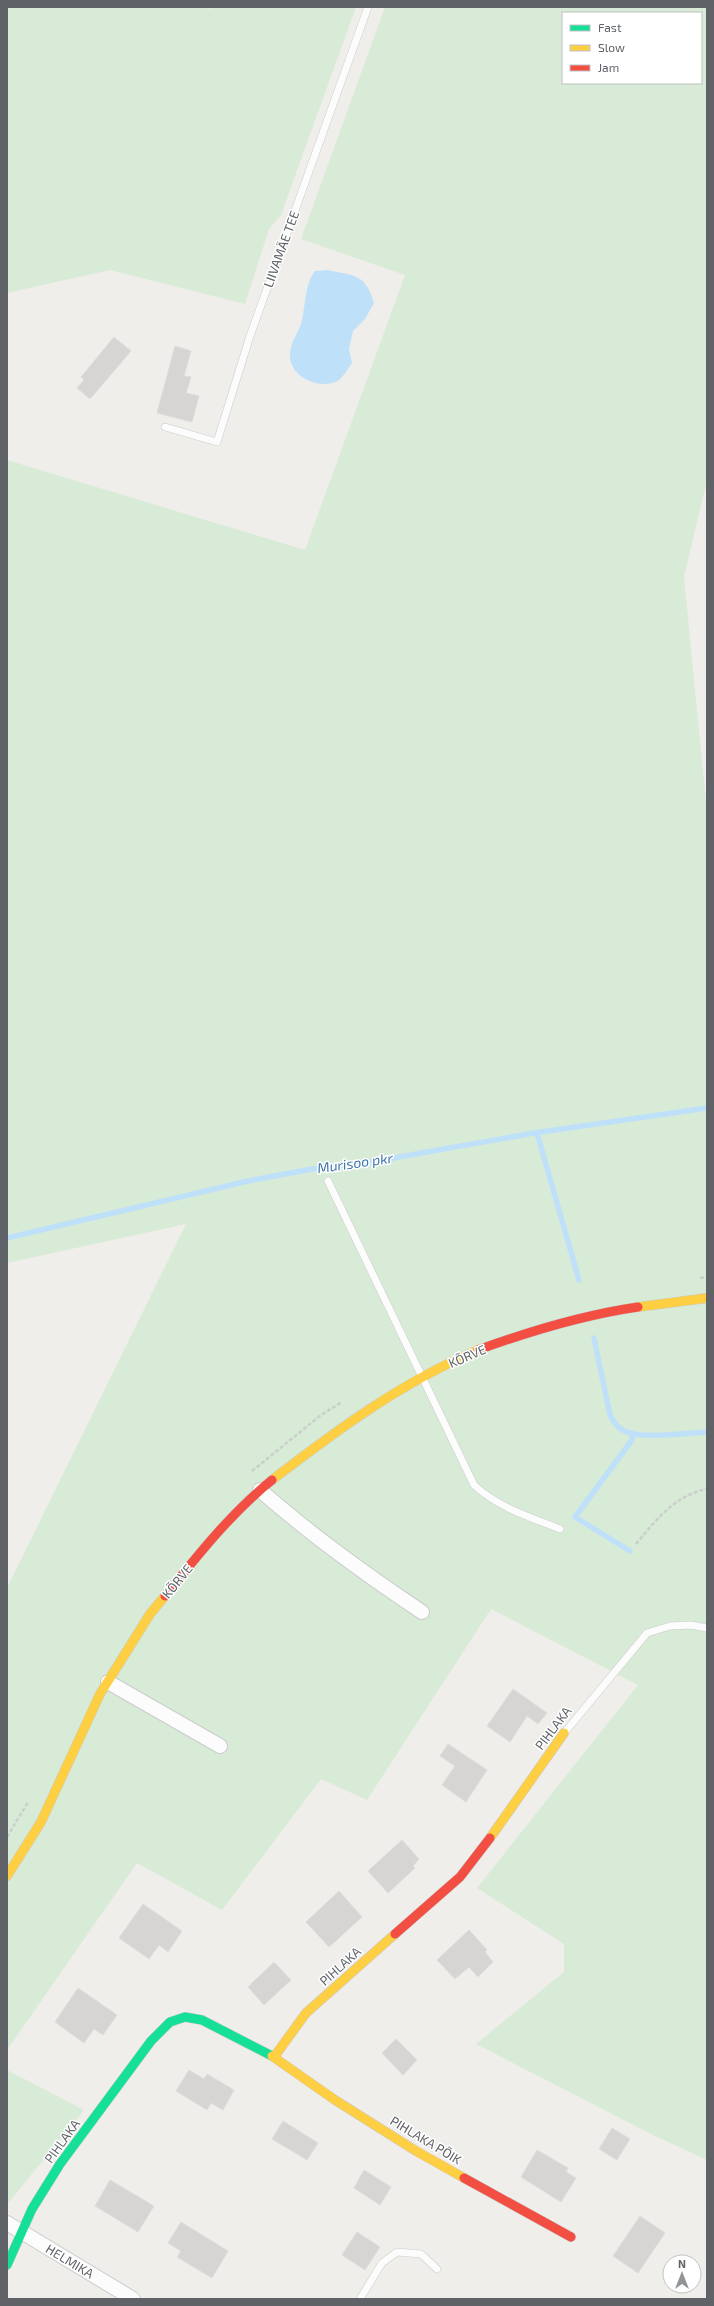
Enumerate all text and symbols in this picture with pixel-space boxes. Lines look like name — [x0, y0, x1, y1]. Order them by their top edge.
legend — [562, 12, 702, 84]
text: Fast — [598, 20, 622, 34]
text: Slow — [598, 40, 625, 54]
text: Jam — [598, 60, 619, 74]
street label: LIIVAMÄE TEE — [260, 208, 302, 290]
water label: Murisoo pkr — [316, 1149, 394, 1176]
street label: KÕRVE — [446, 1341, 488, 1371]
street label: KÕRVE — [158, 1561, 196, 1601]
street label: PIHLAKA — [531, 1703, 575, 1753]
street label: PIHLAKA — [316, 1943, 364, 1989]
street label: PIHLAKA PÕIK — [387, 2112, 465, 2168]
street label: PIHLAKA — [41, 2116, 83, 2166]
street label: HELMIKA — [43, 2240, 97, 2282]
north arrow — [662, 2254, 702, 2294]
text: N — [678, 2257, 686, 2270]

